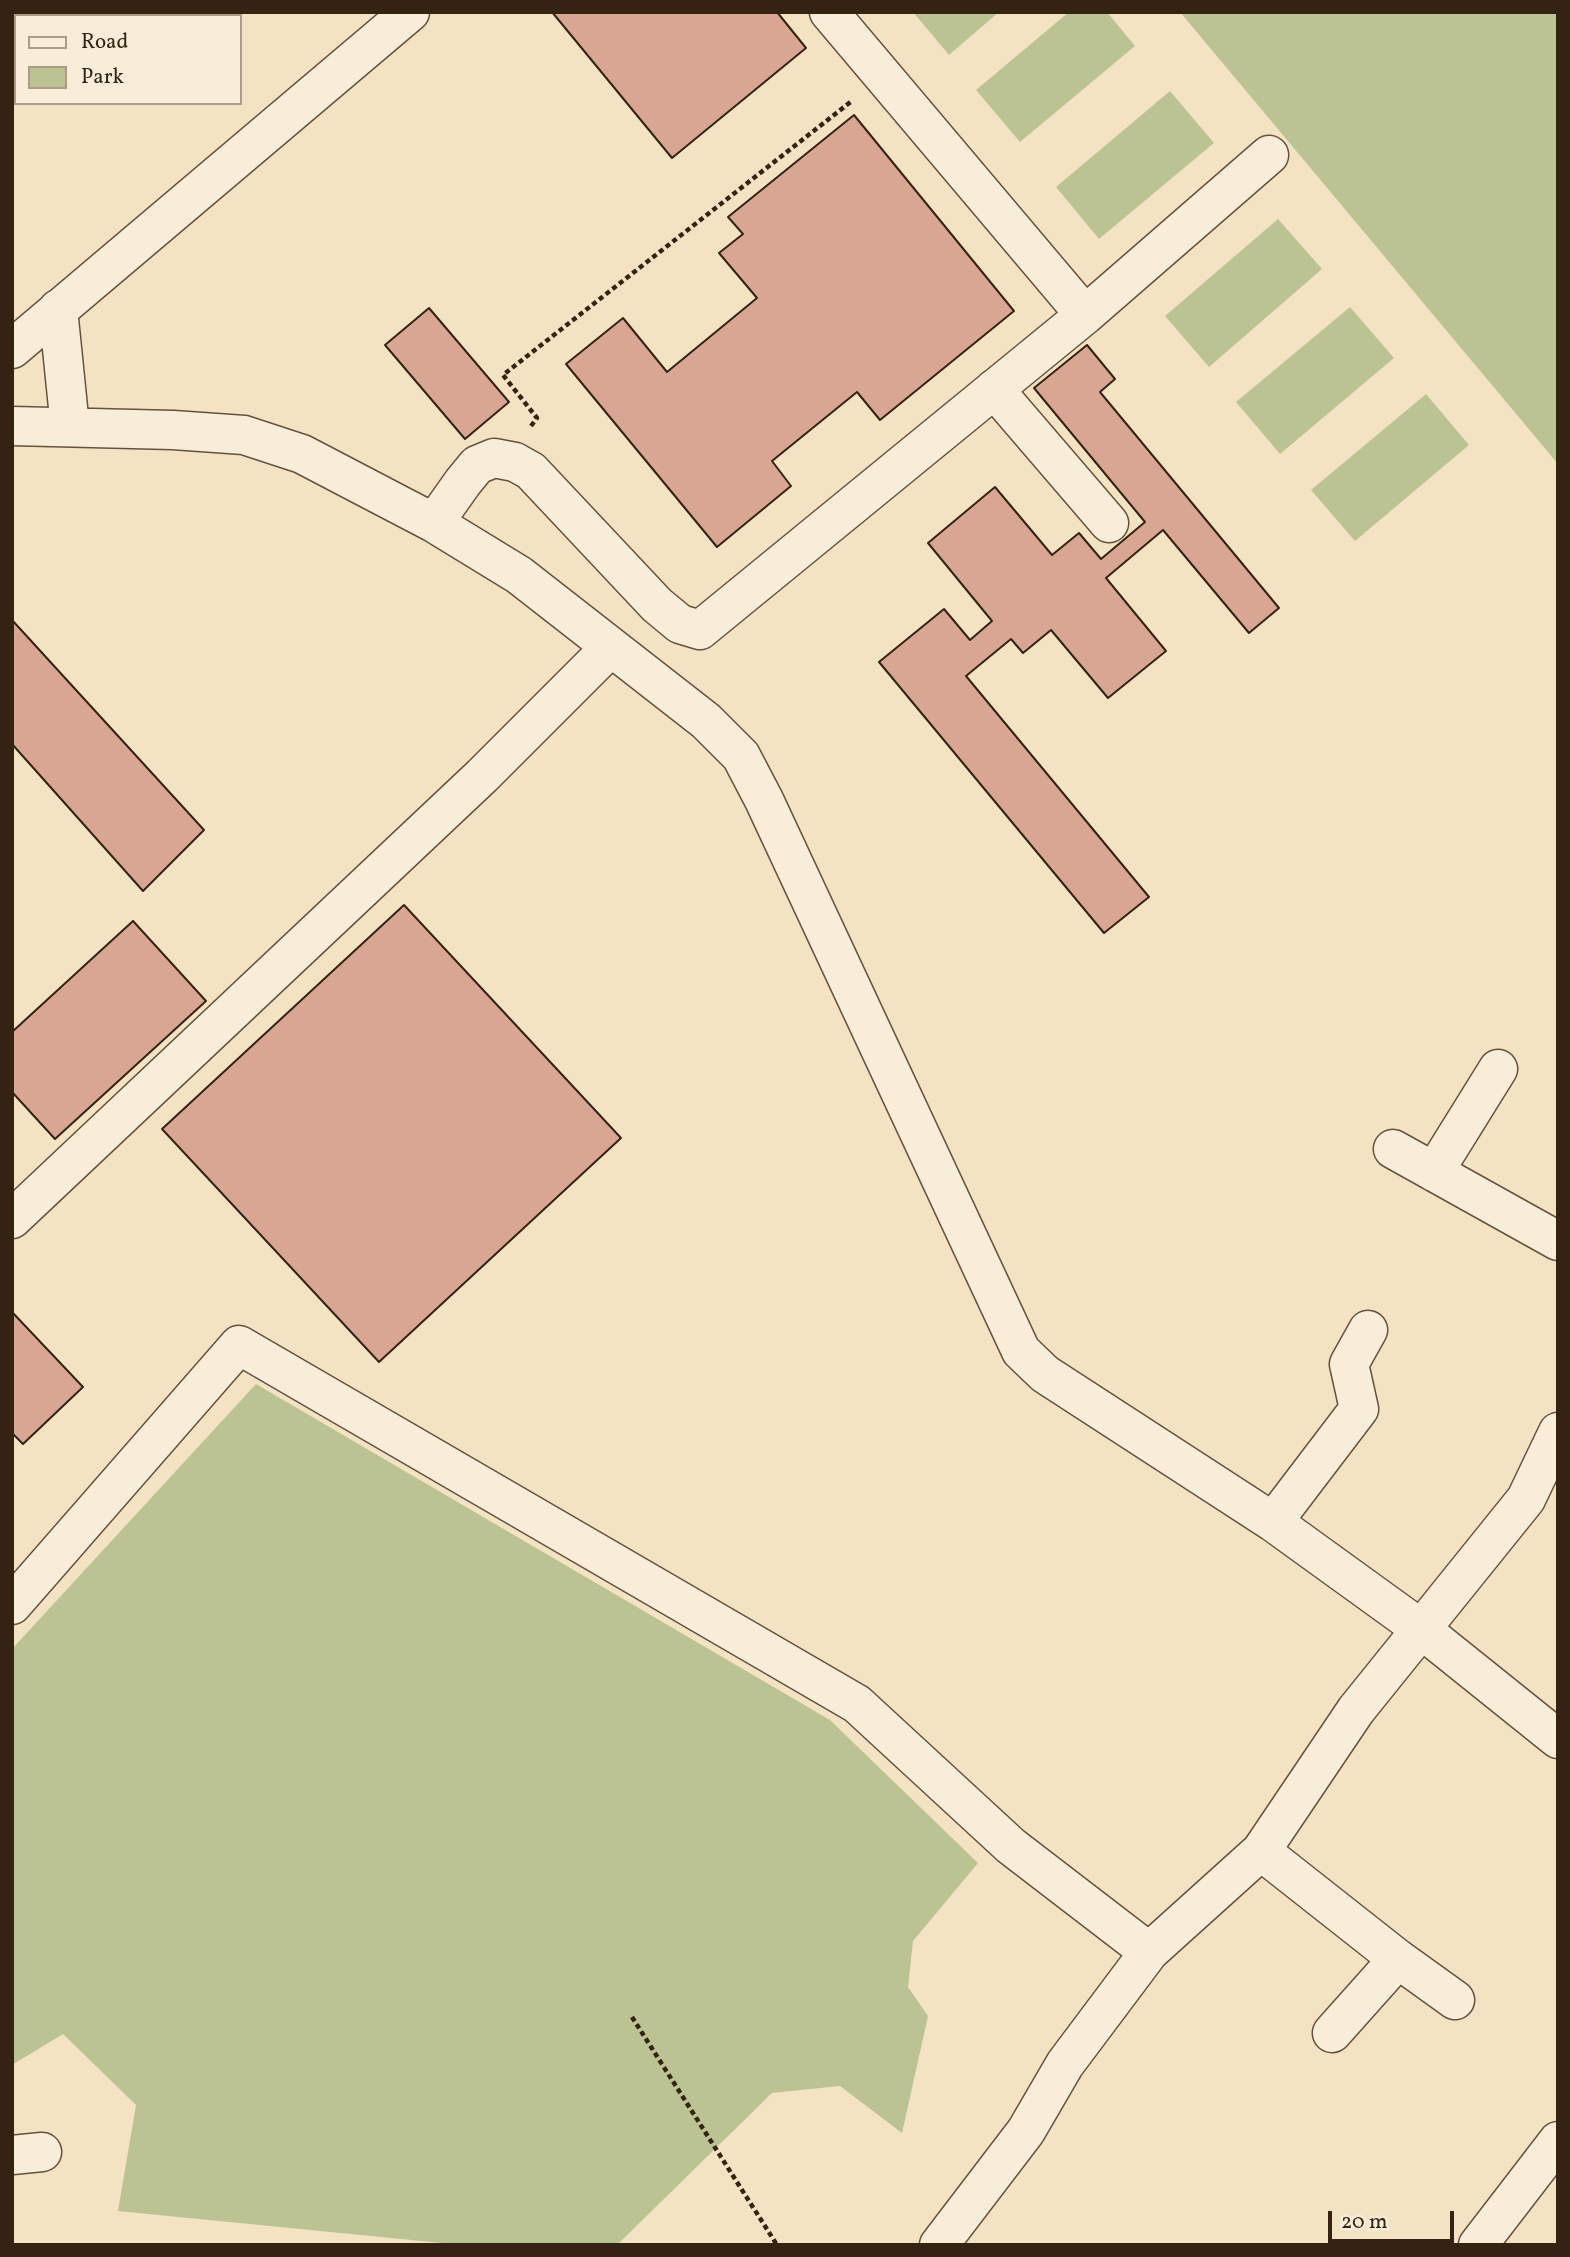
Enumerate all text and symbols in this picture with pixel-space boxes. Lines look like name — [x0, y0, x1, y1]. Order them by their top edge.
legend — [14, 14, 242, 105]
text: Road — [81, 28, 128, 57]
text: Park — [81, 63, 124, 92]
scale bar — [1332, 2198, 1458, 2242]
text: 20 m — [1341, 2208, 1387, 2237]

